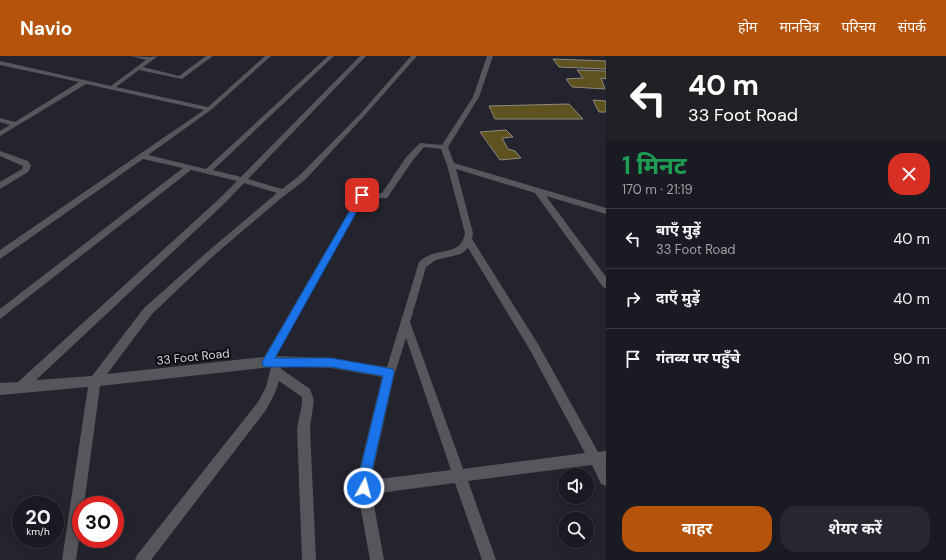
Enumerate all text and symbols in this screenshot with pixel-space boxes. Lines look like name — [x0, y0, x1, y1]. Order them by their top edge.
text: Navio — [20, 16, 72, 41]
text: होम — [738, 18, 757, 36]
text: मानचित्र — [779, 18, 820, 36]
text: परिचय — [842, 18, 876, 36]
text: संपर्क — [898, 18, 926, 36]
text: 40 m — [688, 67, 759, 104]
icon: left — [622, 72, 674, 124]
text: 33 Foot Road — [688, 103, 798, 127]
text: 1 मिनट — [622, 150, 687, 181]
button: close — [888, 153, 930, 195]
pin — [345, 178, 379, 212]
text: 170 m · 21:19 — [622, 181, 693, 198]
icon: arrive — [351, 184, 373, 206]
text: बाएँ मुड़ें — [656, 220, 701, 240]
icon: left — [622, 228, 644, 250]
text: 40 m — [893, 229, 930, 249]
text: 33 Foot Road — [656, 241, 735, 258]
icon: right — [622, 288, 644, 310]
text: दाएँ मुड़ें — [656, 288, 700, 308]
text: 40 m — [893, 289, 930, 309]
street label: 33 Foot Road — [156, 345, 230, 369]
icon: arrive — [622, 348, 644, 370]
text: गंतव्य पर पहुँचे — [656, 348, 740, 368]
text: 90 m — [893, 349, 930, 369]
position arrow — [343, 467, 385, 509]
map controls — [558, 468, 594, 548]
button: sound — [558, 468, 594, 504]
speed limit sign: 30 — [72, 496, 124, 548]
text: 20 — [25, 504, 51, 530]
button: बाहर — [622, 506, 772, 552]
button: शेयर करें — [780, 506, 930, 552]
button: search — [558, 512, 594, 548]
text: km/h — [26, 525, 50, 538]

